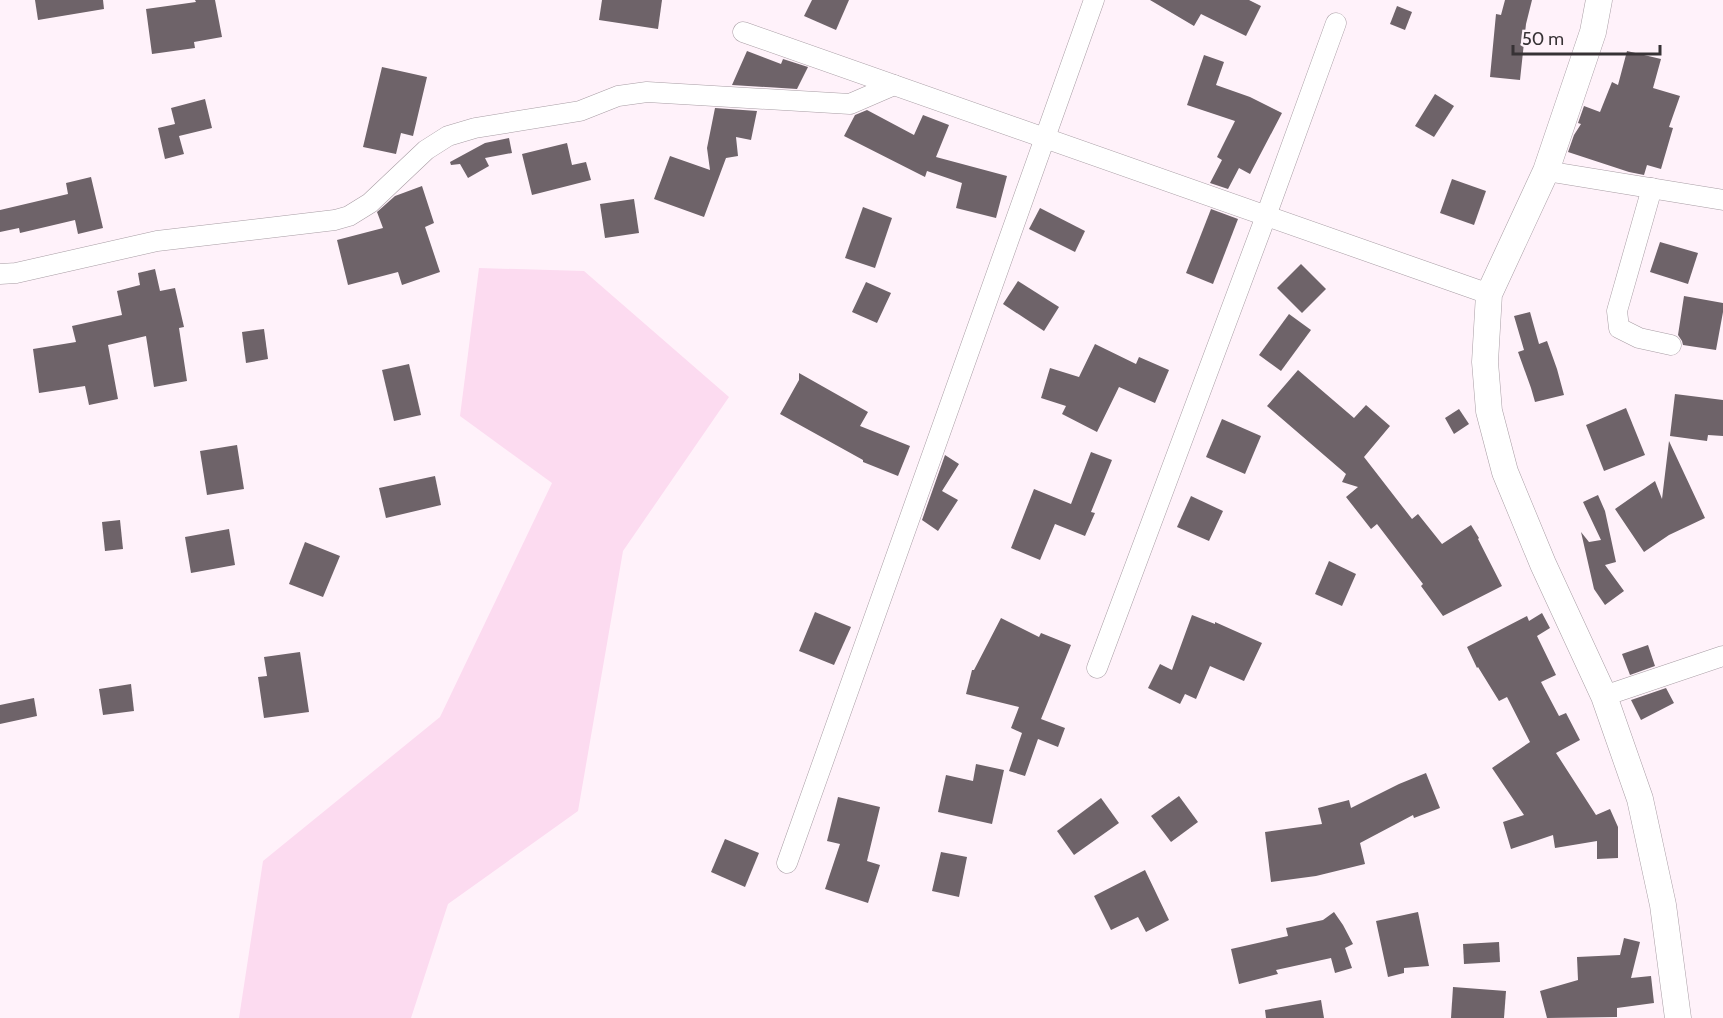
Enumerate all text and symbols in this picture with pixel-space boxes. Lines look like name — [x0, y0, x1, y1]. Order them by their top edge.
scale bar — [1513, 18, 1660, 56]
text: 50 m — [1522, 28, 1564, 50]

